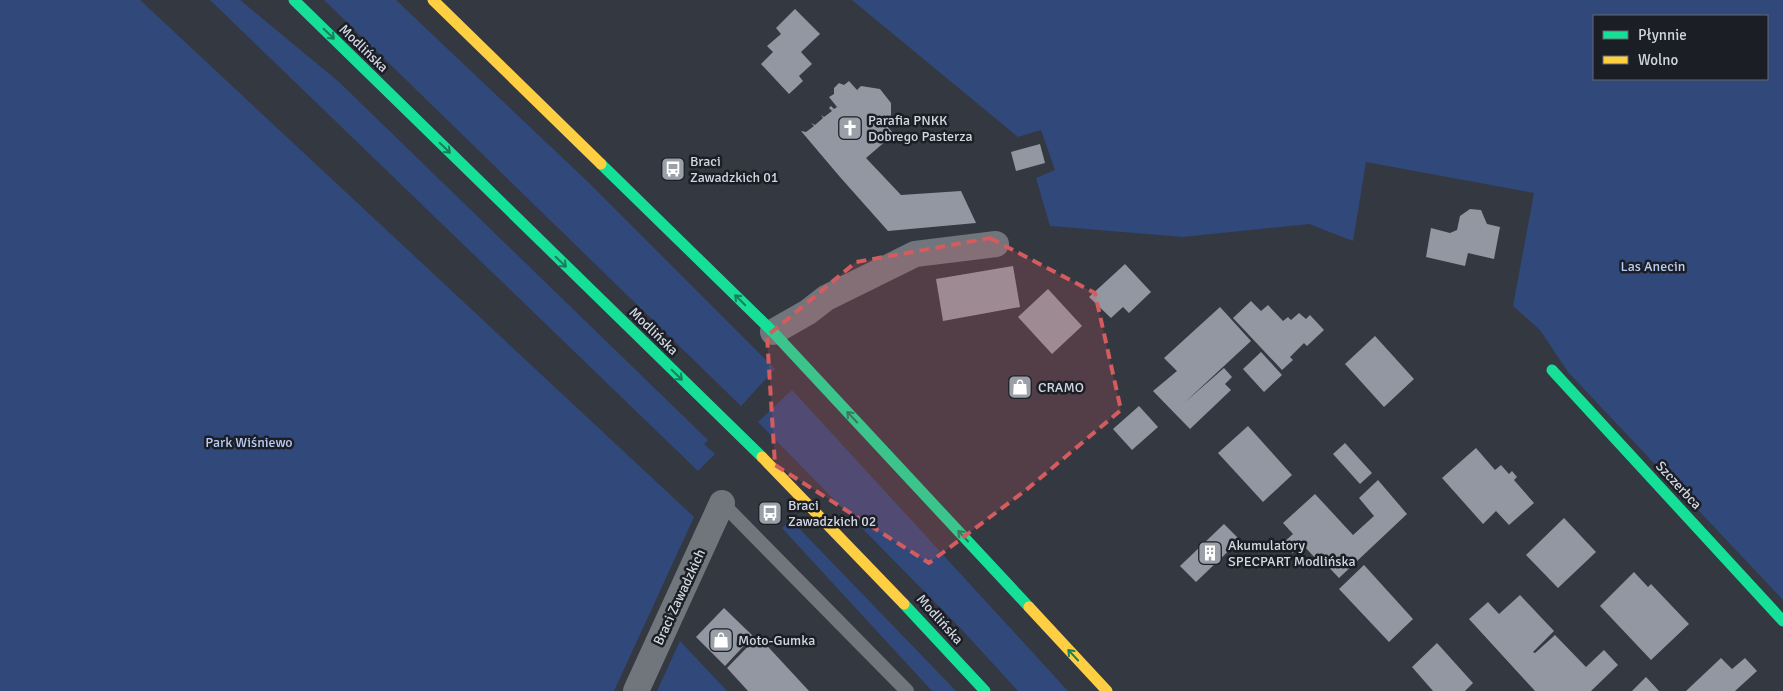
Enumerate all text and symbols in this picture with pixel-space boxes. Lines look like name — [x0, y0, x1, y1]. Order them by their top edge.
legend — [1593, 15, 1768, 80]
street label: Modlińska — [336, 21, 392, 76]
text: Płynnie — [1638, 26, 1687, 44]
one-way arrow — [323, 28, 335, 40]
text: Wolno — [1638, 51, 1679, 69]
place label: Parafia PNKK Dobrego Pasterza — [868, 112, 973, 145]
church icon: Parafia PNKK Dobrego Pasterza — [837, 115, 863, 141]
one-way arrow — [439, 142, 451, 154]
place label: Braci Zawadzkich 01 — [690, 153, 778, 186]
bus stop icon: Braci Zawadzkich 01 — [660, 156, 686, 182]
one-way arrow — [555, 255, 567, 267]
park label: Las Anecin — [1621, 258, 1685, 275]
one-way arrow — [734, 293, 746, 306]
street label: Modlińska — [626, 304, 682, 359]
one-way arrow — [671, 369, 684, 381]
shop icon: CRAMO — [1007, 374, 1033, 400]
place label: CRAMO — [1038, 379, 1084, 396]
one-way arrow — [846, 411, 858, 423]
park label: Park Wiśniewo — [205, 434, 293, 451]
street label: Szczerbca — [1652, 458, 1705, 513]
place label: Braci Zawadzkich 02 — [788, 497, 876, 530]
bus stop icon: Braci Zawadzkich 02 — [757, 500, 783, 526]
one-way arrow — [957, 530, 969, 543]
place label: Akumulatory SPECPART Modlińska — [1228, 537, 1356, 570]
building icon: Akumulatory SPECPART Modlińska — [1197, 540, 1223, 566]
street label: Braci Zawadzkich — [650, 546, 709, 648]
street label: Modlińska — [913, 591, 967, 648]
shop icon: Moto-Gumka — [708, 627, 734, 653]
place label: Moto-Gumka — [738, 632, 815, 649]
one-way arrow — [1067, 649, 1079, 662]

